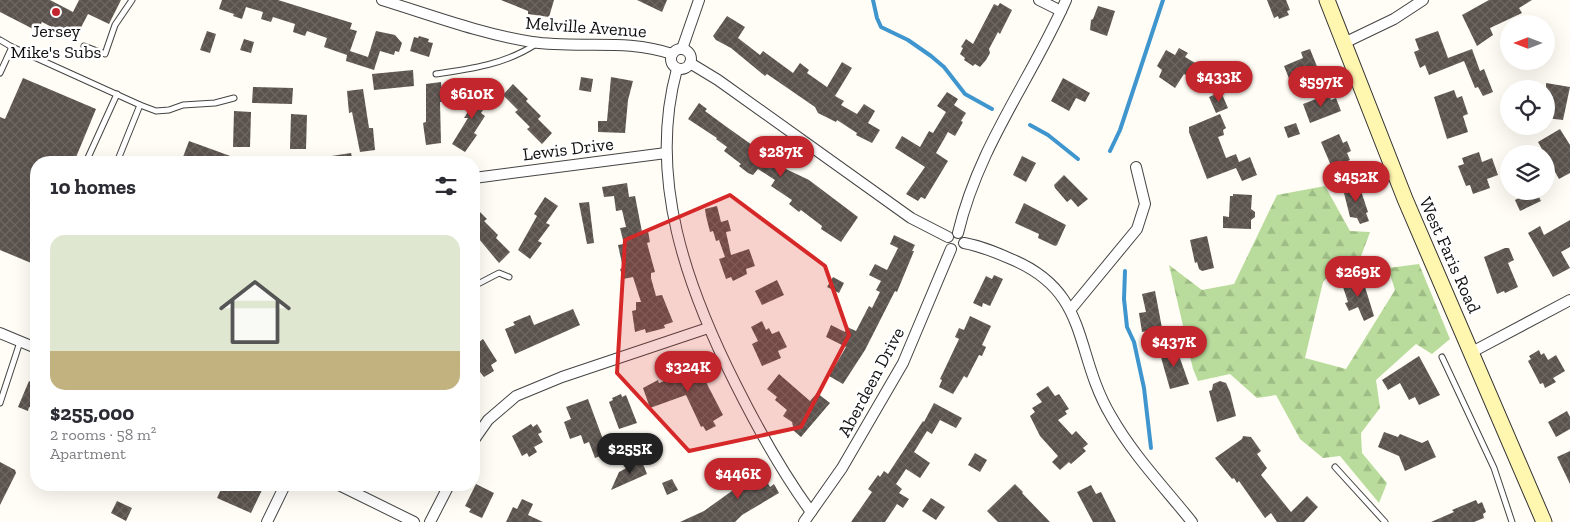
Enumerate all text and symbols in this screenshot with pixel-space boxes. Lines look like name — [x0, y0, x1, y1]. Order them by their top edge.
marker: Jersey Mike's Subs — [50, 6, 62, 18]
street label: Melville Avenue — [525, 12, 647, 42]
north arrow — [1500, 15, 1555, 70]
map controls — [1500, 15, 1555, 200]
place label: Jersey Mike's Subs — [11, 20, 102, 63]
pin: $433K — [1184, 61, 1254, 103]
pin: $597K — [1286, 66, 1356, 108]
text: $433K — [1197, 67, 1241, 86]
text: $597K — [1299, 72, 1343, 91]
pin: $610K — [437, 78, 507, 120]
button: locate — [1500, 80, 1555, 135]
text: $610K — [451, 84, 493, 103]
street label: Lewis Drive — [521, 133, 615, 165]
pin: $287K — [746, 136, 816, 178]
text: $287K — [759, 142, 803, 161]
button: layers — [1500, 145, 1555, 200]
pin: $452K — [1321, 160, 1391, 203]
text: $452K — [1334, 167, 1378, 186]
icon: filters — [432, 172, 460, 200]
text: 10 homes — [50, 174, 136, 199]
street label: West Faris Road — [1415, 193, 1485, 317]
pin: $269K — [1323, 256, 1393, 298]
text: $269K — [1336, 262, 1380, 281]
icon: home — [210, 267, 300, 357]
street label: Aberdeen Drive — [833, 323, 909, 441]
pin: $437K — [1139, 326, 1209, 368]
text: $437K — [1152, 332, 1196, 351]
pin: $324K — [653, 350, 723, 393]
text: $324K — [666, 357, 710, 376]
text: $255,000 — [50, 400, 134, 425]
text: 2 rooms · 58 m² — [50, 425, 156, 444]
pin: $255K — [595, 432, 665, 475]
text: $255K — [608, 439, 652, 458]
text: Apartment — [50, 444, 126, 463]
pin: $446K — [703, 458, 773, 500]
text: $446K — [715, 464, 761, 483]

